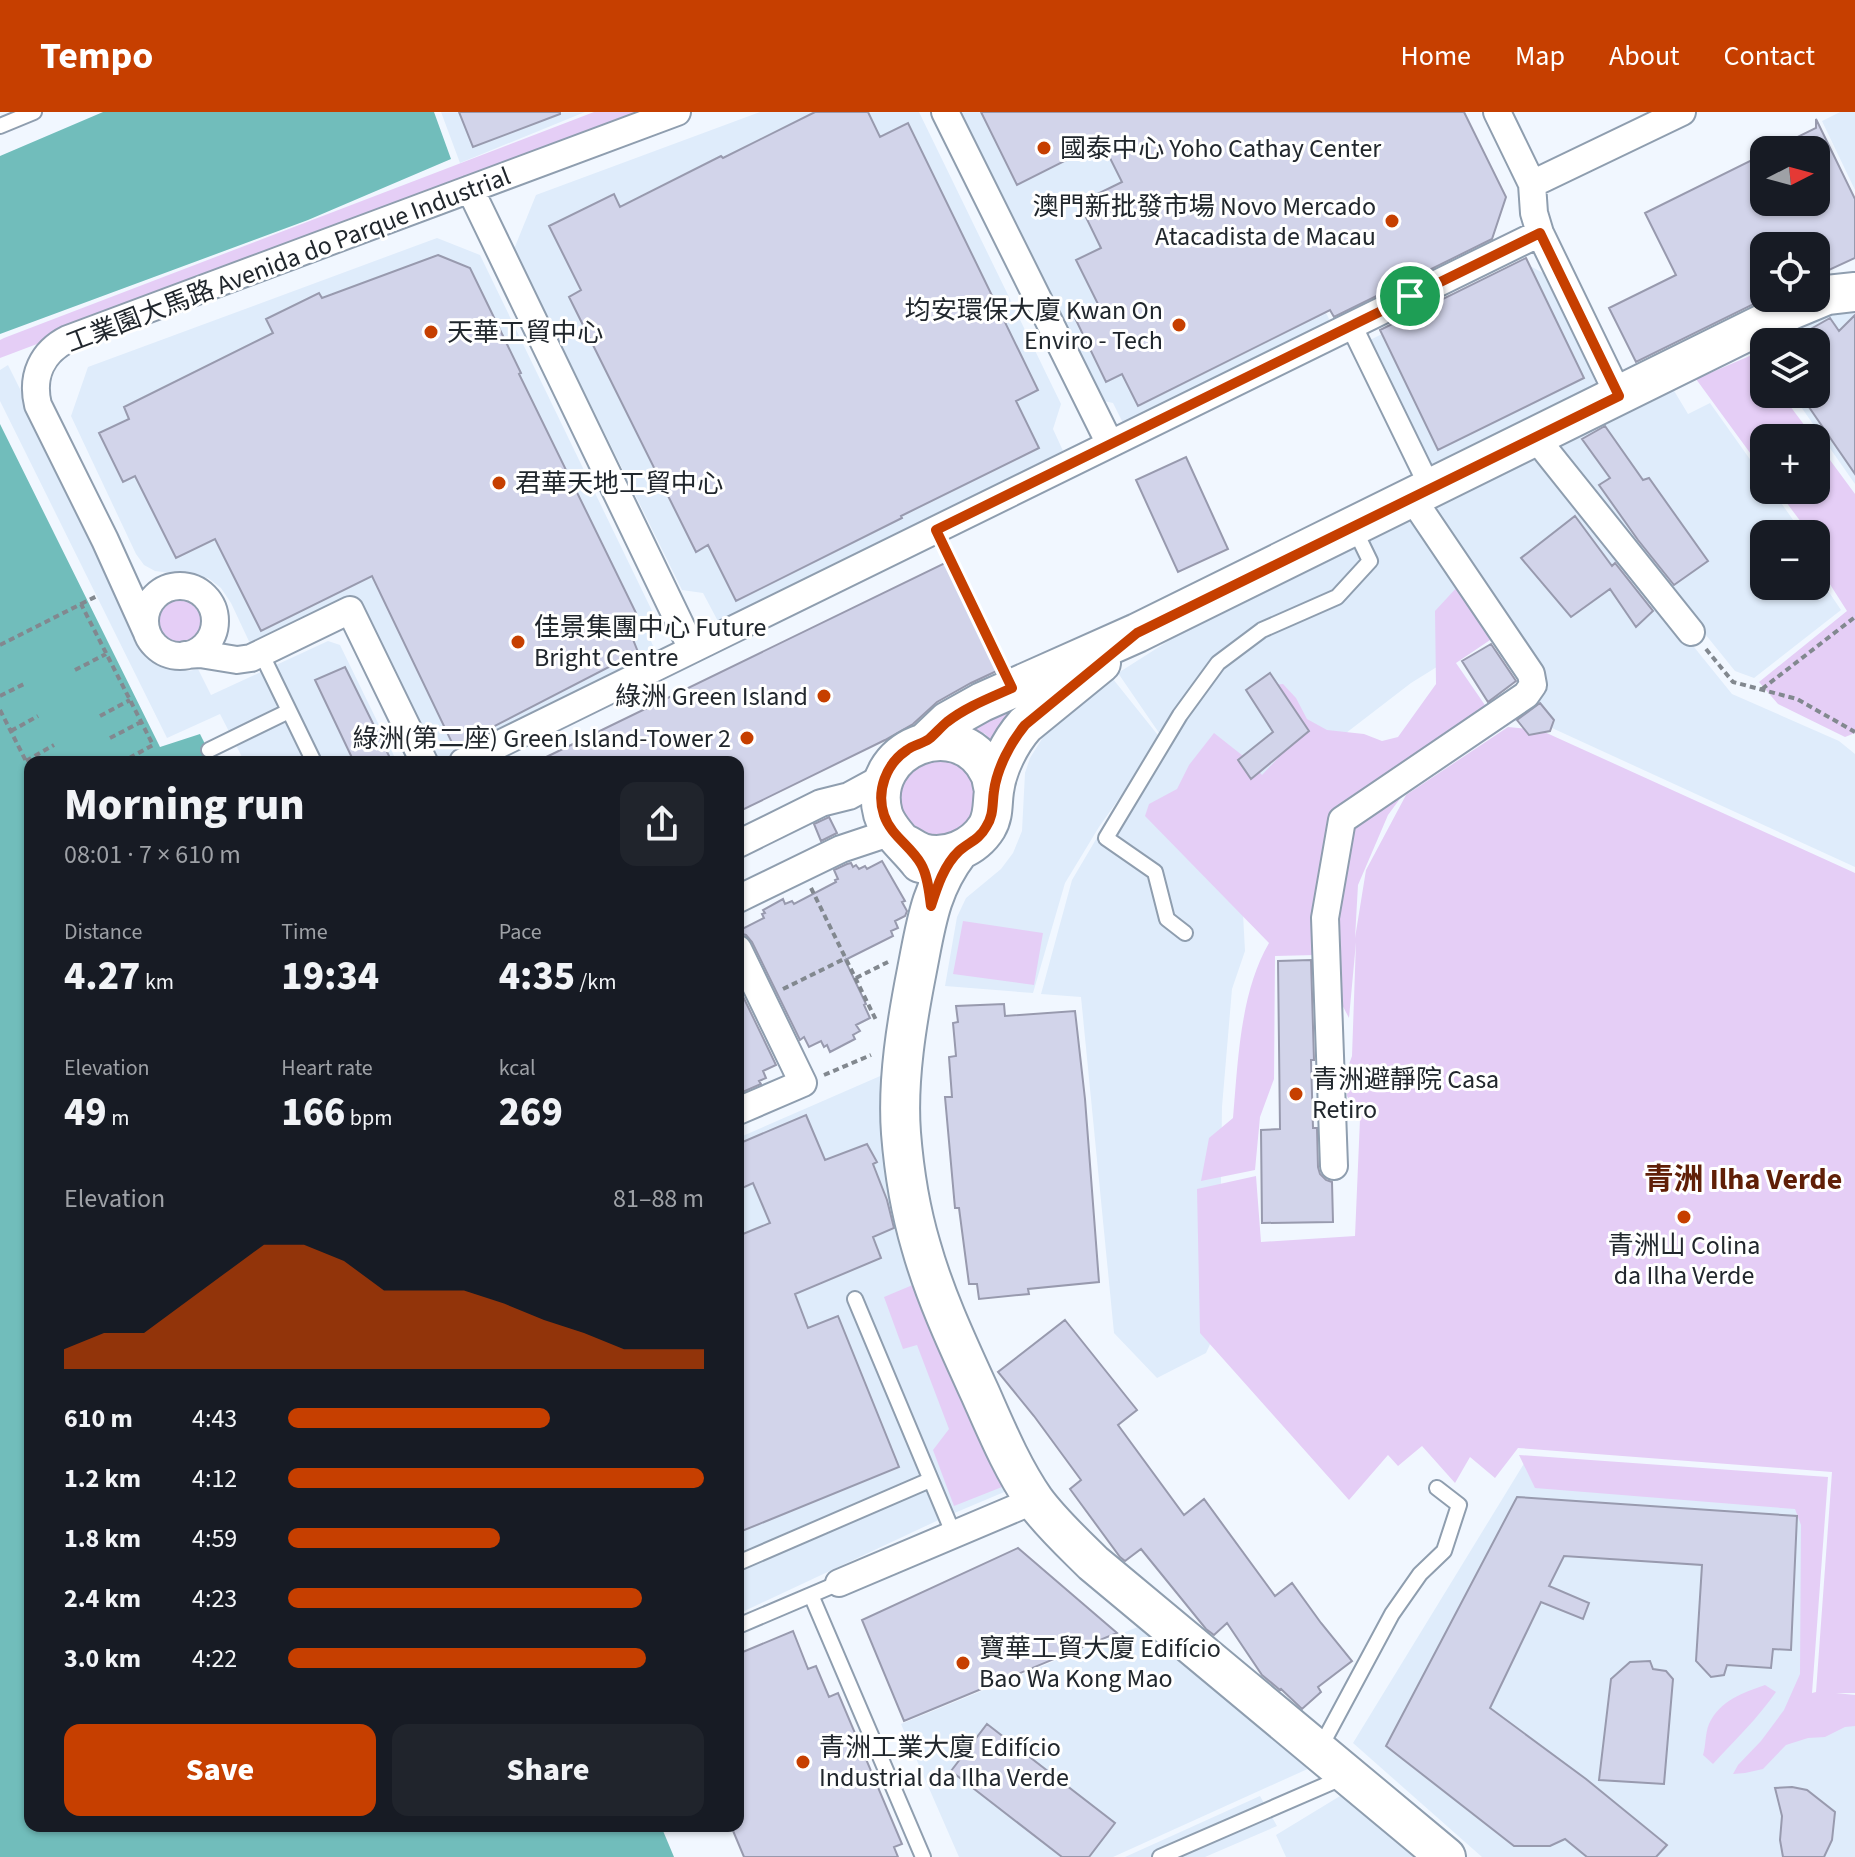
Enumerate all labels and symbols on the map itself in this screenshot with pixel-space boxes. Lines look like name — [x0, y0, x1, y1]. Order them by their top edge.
place label: 國泰中心 Yoho Cathay Center — [1060, 130, 1382, 167]
north arrow — [1750, 136, 1830, 216]
marker: 國泰中心 Yoho Cathay Center — [1035, 139, 1053, 157]
street label: 工業園大馬路 Avenida do Parque Industrial — [61, 157, 516, 362]
place label: 澳門新批發市場 Novo Mercado Atacadista de Macau — [1033, 188, 1376, 255]
marker: 澳門新批發市場 Novo Mercado Atacadista de Macau — [1383, 212, 1401, 230]
pin — [1376, 262, 1444, 330]
place label: 均安環保大廈 Kwan On Enviro - Tech — [905, 292, 1163, 359]
place label: 天華工貿中心 — [447, 314, 603, 351]
marker: 均安環保大廈 Kwan On Enviro - Tech — [1170, 316, 1188, 334]
marker: 天華工貿中心 — [422, 323, 440, 341]
place label: 君華天地工貿中心 — [515, 465, 723, 502]
marker: 君華天地工貿中心 — [490, 474, 508, 492]
place label: 佳景集團中心 Future Bright Centre — [534, 609, 766, 676]
marker: 佳景集團中心 Future Bright Centre — [509, 633, 527, 651]
place label: 綠洲 Green Island — [615, 678, 808, 715]
marker: 綠洲 Green Island — [815, 687, 833, 705]
place label: 綠洲(第二座) Green Island-Tower 2 — [352, 720, 731, 757]
marker: 綠洲(第二座) Green Island-Tower 2 — [738, 729, 756, 747]
place label: 青洲避靜院 Casa Retiro — [1312, 1061, 1499, 1128]
marker: 青洲避靜院 Casa Retiro — [1287, 1085, 1305, 1103]
district label: 青洲 Ilha Verde — [1644, 1158, 1842, 1201]
marker: 青洲山 Colina da Ilha Verde — [1675, 1208, 1693, 1226]
place label: 青洲山 Colina da Ilha Verde — [1608, 1227, 1760, 1294]
place label: 寶華工貿大廈 Edifício Bao Wa Kong Mao — [979, 1630, 1221, 1697]
marker: 寶華工貿大廈 Edifício Bao Wa Kong Mao — [954, 1654, 972, 1672]
place label: 青洲工業大廈 Edifício Industrial da Ilha Verde — [819, 1729, 1069, 1796]
marker: 青洲工業大廈 Edifício Industrial da Ilha Verde — [794, 1753, 812, 1771]

